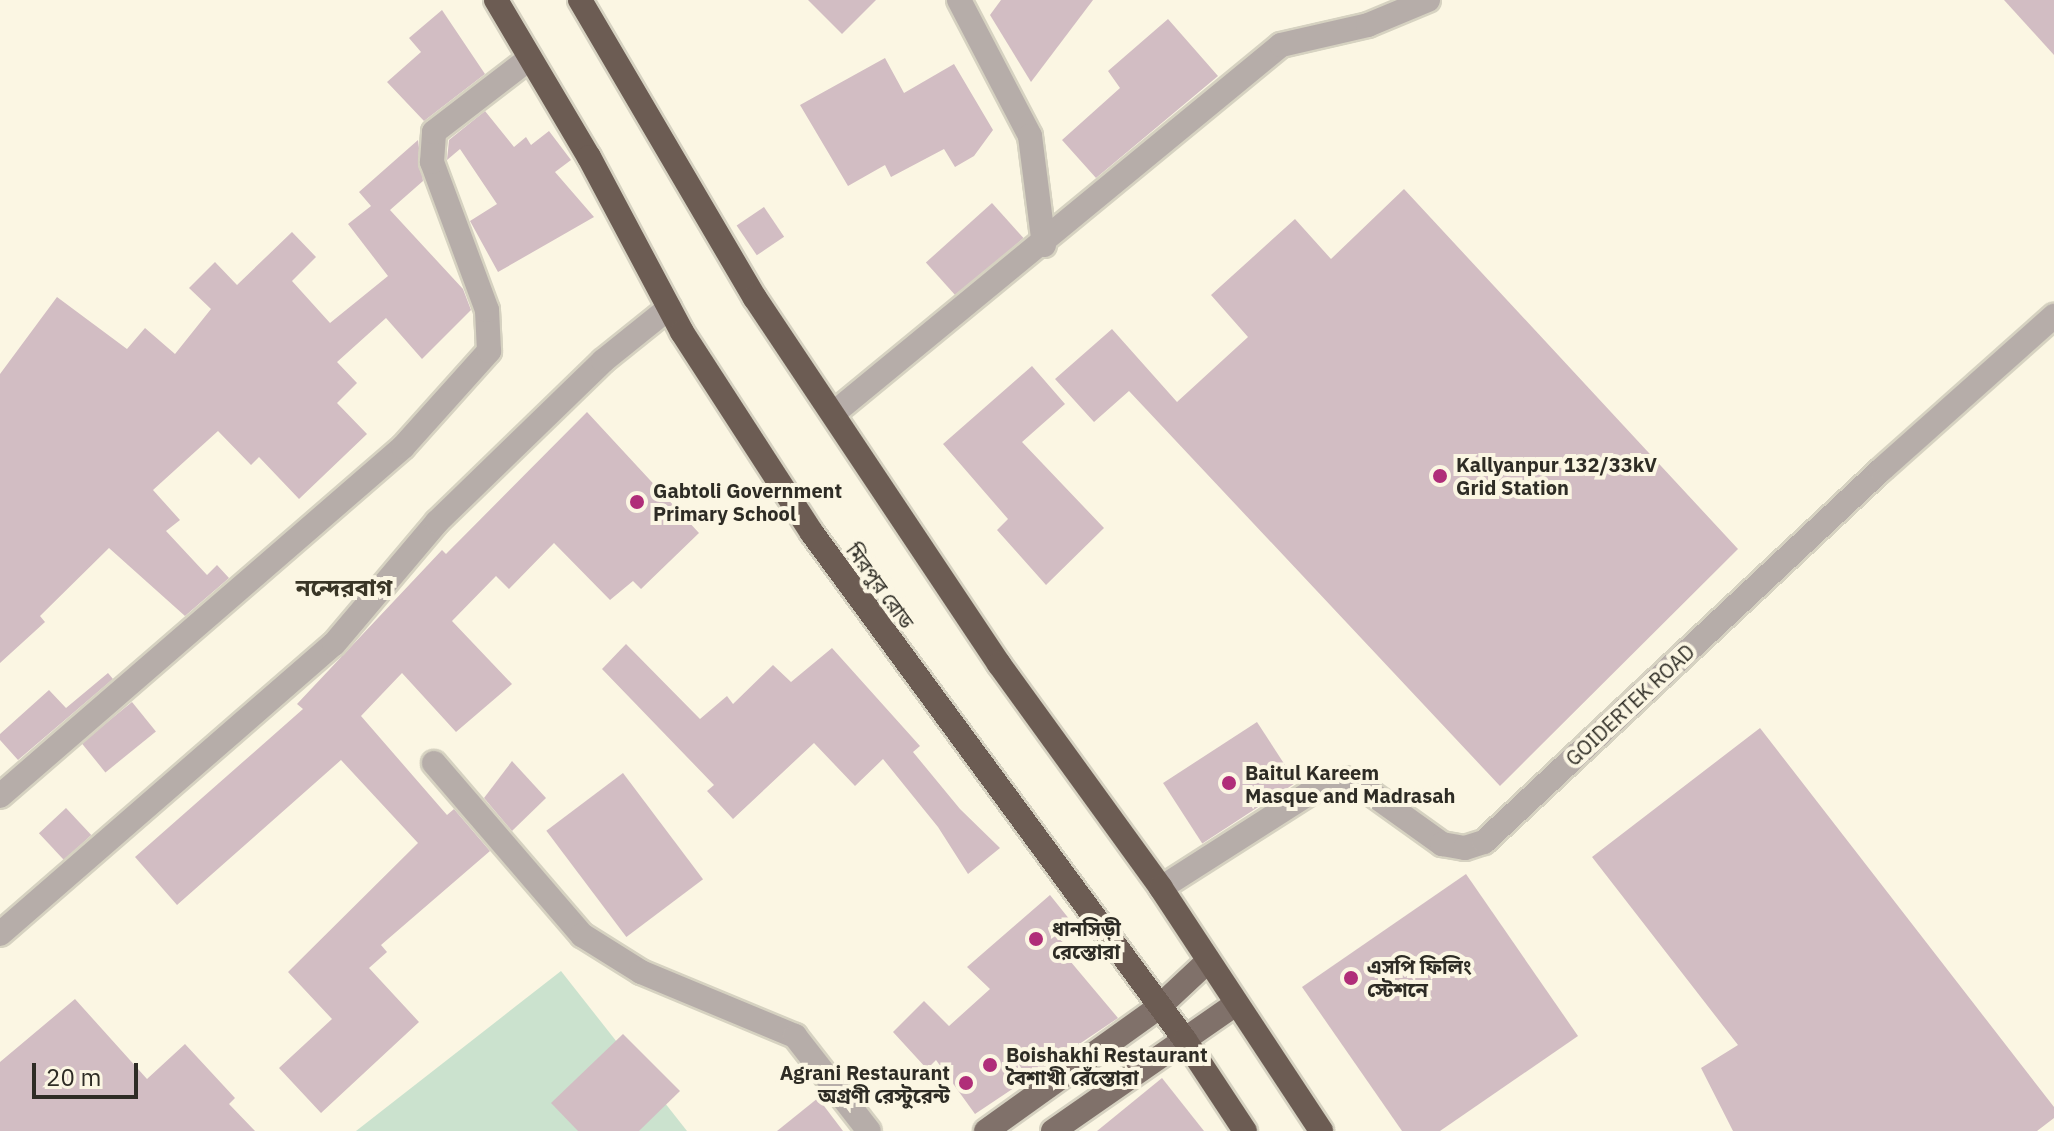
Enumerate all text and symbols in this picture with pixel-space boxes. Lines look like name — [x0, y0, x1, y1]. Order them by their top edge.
place label: Kallyanpur 132/33kV Grid Station — [1456, 452, 1657, 499]
marker: Kallyanpur 132/33kV Grid Station — [1431, 467, 1449, 485]
place label: Gabtoli Government Primary School — [653, 478, 842, 525]
marker: Gabtoli Government Primary School — [628, 493, 646, 511]
street label: মিরপুর রোড — [841, 539, 919, 633]
district label: নন্দেরবাগ — [296, 574, 392, 602]
street label: GOIDERTEK ROAD — [1561, 639, 1699, 771]
place label: Baitul Kareem Masque and Madrasah — [1245, 760, 1456, 807]
marker: Baitul Kareem Masque and Madrasah — [1220, 774, 1238, 792]
place label: ধানসিড়ী রেস্তোরা — [1052, 916, 1121, 963]
marker: ধানসিড়ী রেস্তোরা — [1027, 930, 1045, 948]
place label: এসপি ফিলিং স্টেশনে — [1367, 954, 1472, 1001]
marker: এসপি ফিলিং স্টেশনে — [1342, 969, 1360, 987]
place label: Boishakhi Restaurant বৈশাখী রেঁস্তোরা — [1006, 1042, 1208, 1089]
scale bar — [36, 1047, 142, 1097]
marker: Boishakhi Restaurant বৈশাখী রেঁস্তোরা — [981, 1056, 999, 1074]
place label: Agrani Restaurant অগ্রণী রেস্টুরেন্ট — [780, 1060, 950, 1107]
text: 20 m — [46, 1061, 101, 1093]
marker: Agrani Restaurant অগ্রণী রেস্টুরেন্ট — [957, 1074, 975, 1092]

